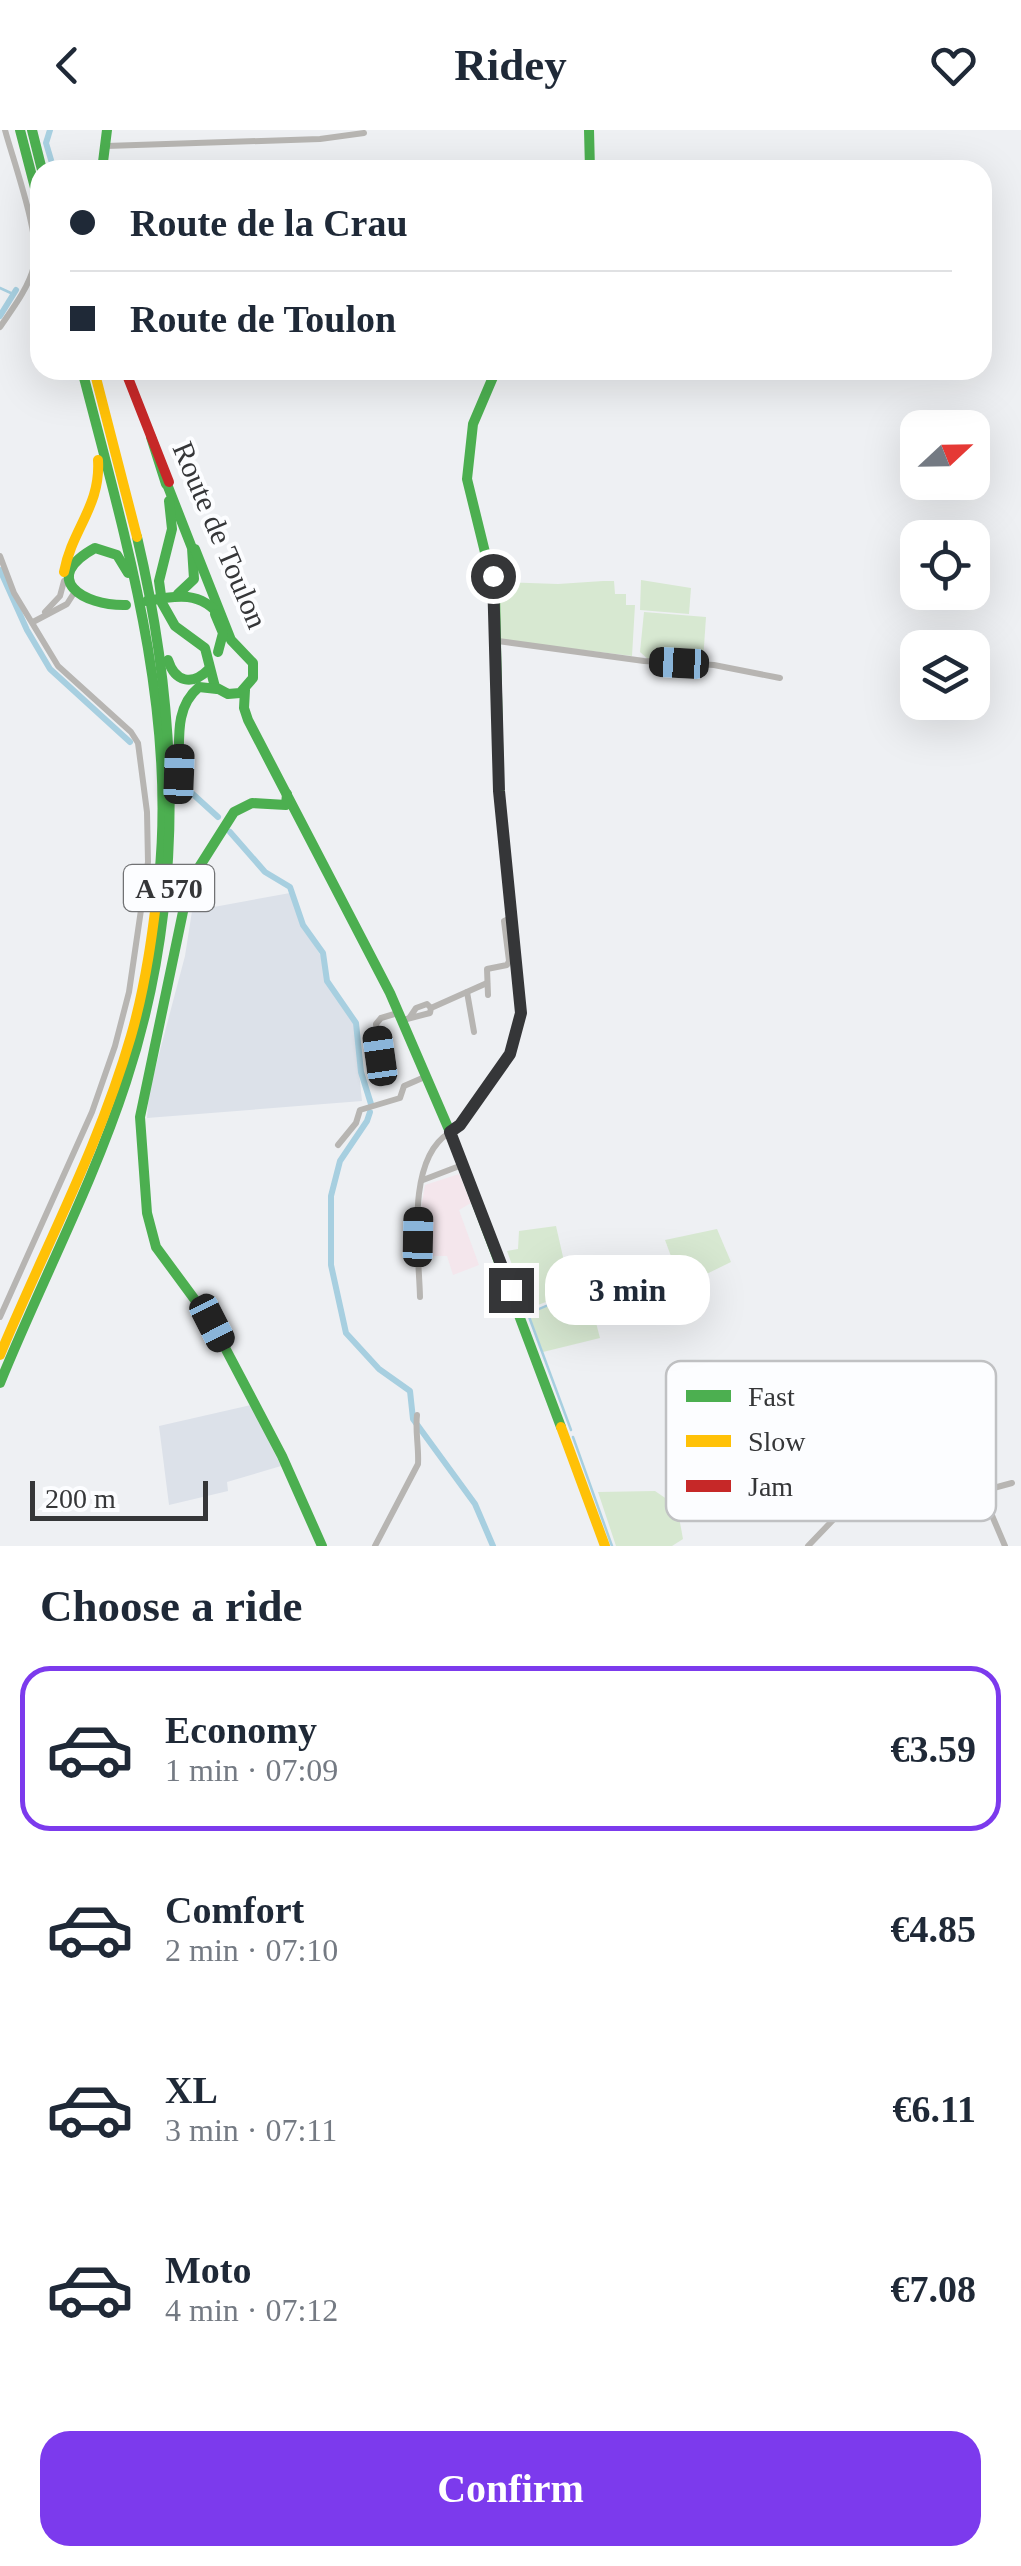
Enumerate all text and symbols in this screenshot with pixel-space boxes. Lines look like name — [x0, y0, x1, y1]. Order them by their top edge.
icon: back — [40, 38, 95, 93]
icon: heart — [926, 38, 981, 93]
text: Ridey — [454, 40, 567, 90]
text: Route de la Crau — [130, 202, 408, 244]
text: Route de Toulon — [130, 298, 396, 340]
north arrow — [900, 410, 990, 500]
map controls — [900, 410, 990, 720]
street label: Route de Toulon — [166, 437, 275, 633]
button: locate — [900, 520, 990, 610]
route start — [471, 554, 516, 599]
button: layers — [900, 630, 990, 720]
car — [648, 646, 710, 680]
car — [163, 743, 195, 805]
road number: A 570 — [124, 865, 214, 911]
car — [361, 1024, 399, 1088]
car — [402, 1207, 434, 1267]
callout: 3 min — [546, 1255, 711, 1325]
route end — [489, 1268, 534, 1313]
text: 3 min — [589, 1272, 666, 1308]
car — [185, 1289, 239, 1357]
legend — [666, 1361, 996, 1521]
text: Fast — [748, 1381, 795, 1412]
text: Slow — [748, 1426, 806, 1457]
text: Jam — [748, 1471, 793, 1502]
scale bar — [30, 1476, 208, 1521]
text: 200 m — [45, 1483, 116, 1514]
text: Choose a ride — [40, 1581, 303, 1631]
icon: car — [45, 1704, 135, 1794]
text: Economy — [165, 1709, 317, 1751]
text: €3.59 — [891, 1728, 976, 1770]
text: 1 min · 07:09 — [165, 1752, 338, 1788]
icon: car — [45, 1884, 135, 1974]
text: Comfort — [165, 1889, 304, 1931]
text: €4.85 — [891, 1908, 976, 1950]
text: 2 min · 07:10 — [165, 1932, 338, 1968]
icon: car — [45, 2064, 135, 2154]
text: XL — [165, 2069, 218, 2111]
text: €6.11 — [893, 2088, 976, 2130]
text: 3 min · 07:11 — [165, 2112, 337, 2148]
icon: car — [45, 2244, 135, 2334]
text: Moto — [165, 2249, 252, 2291]
text: €7.08 — [891, 2268, 976, 2310]
text: 4 min · 07:12 — [165, 2292, 338, 2328]
button: Confirm — [40, 2431, 981, 2546]

